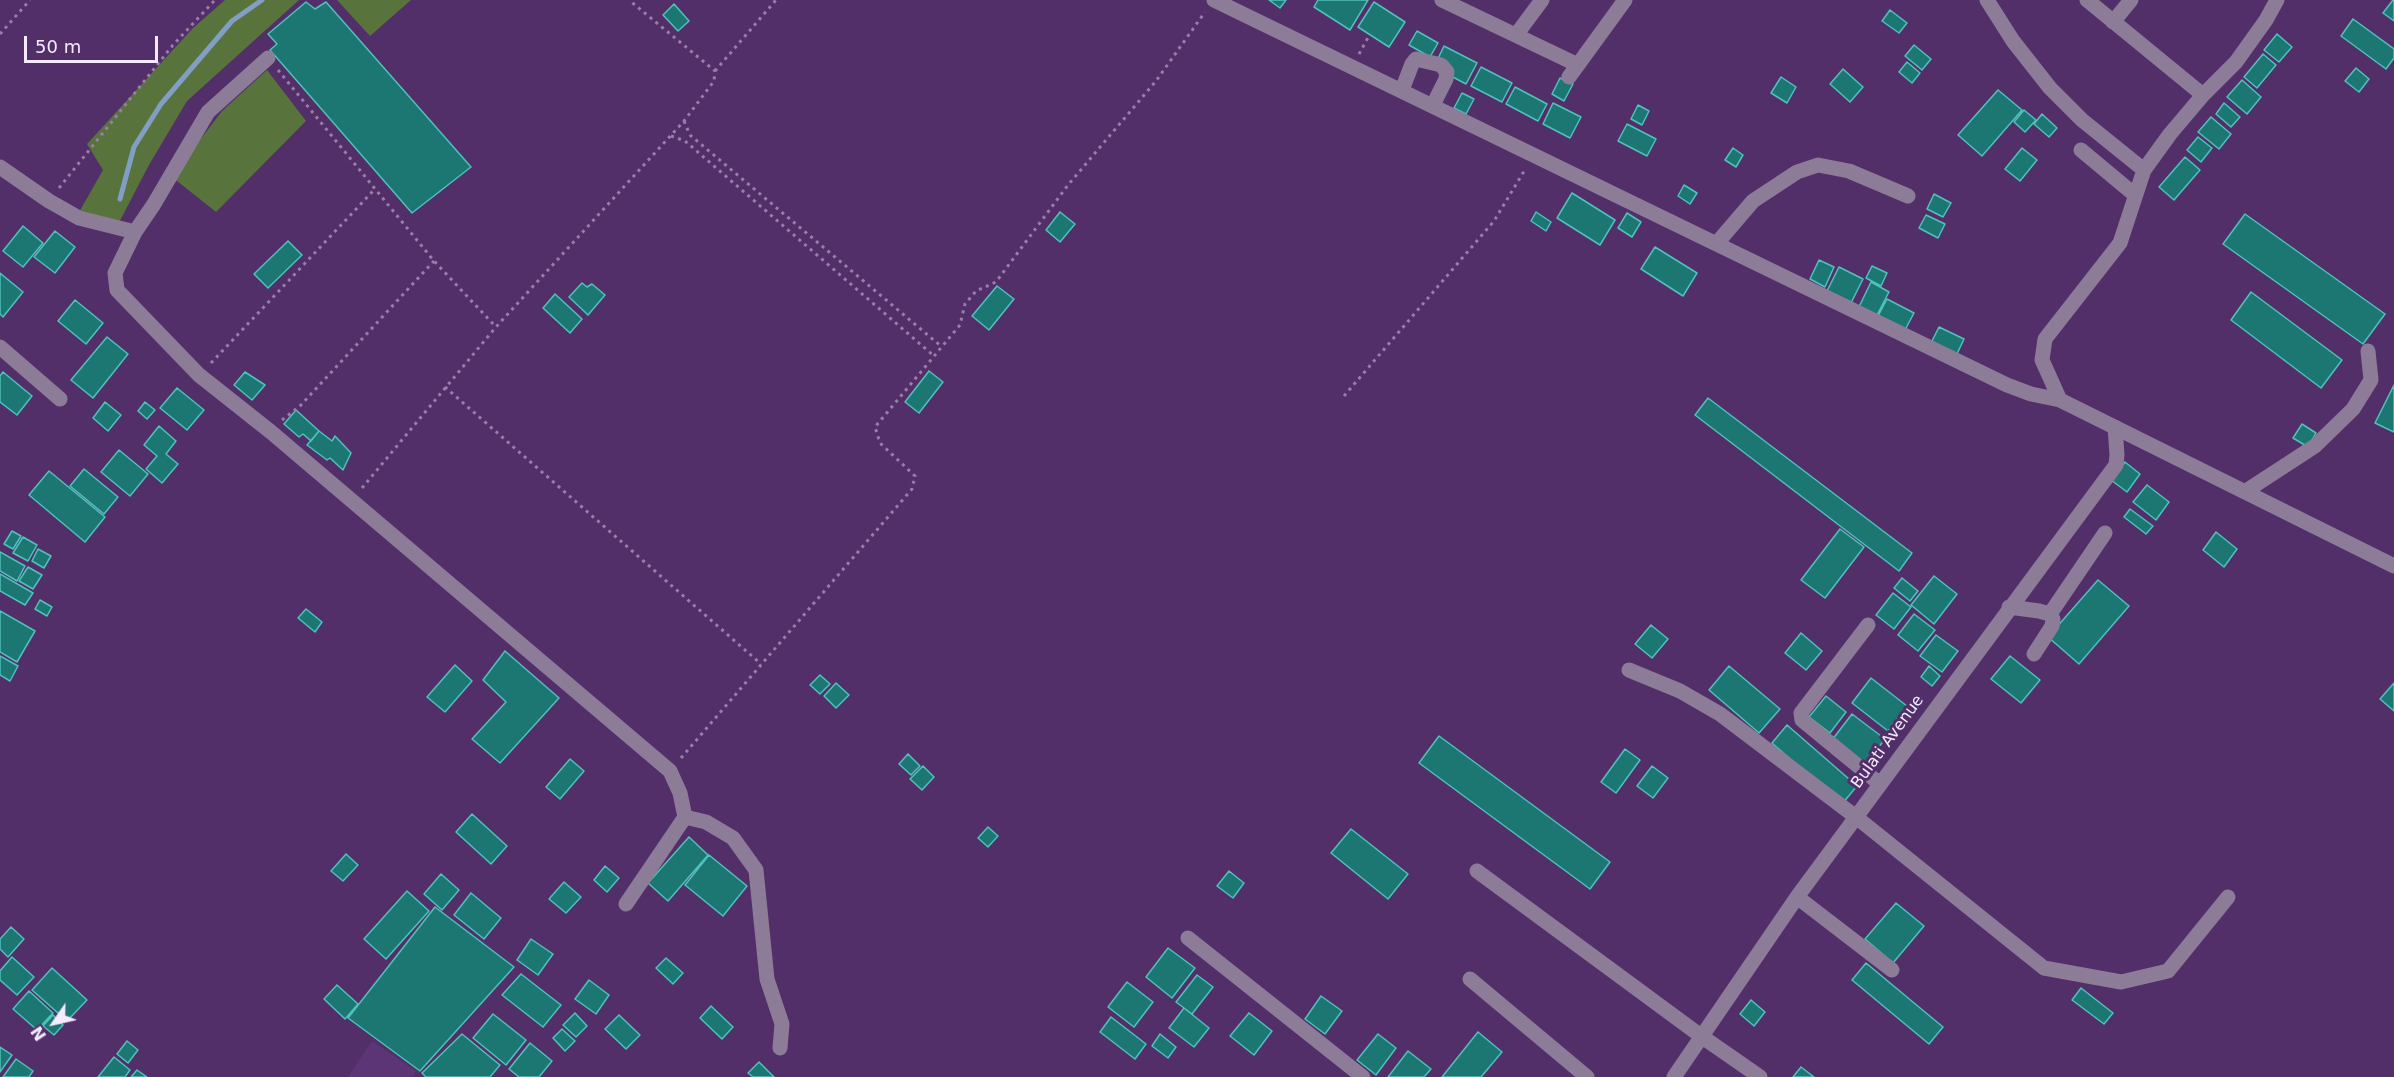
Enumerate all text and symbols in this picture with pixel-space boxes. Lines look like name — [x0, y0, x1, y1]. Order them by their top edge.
scale bar — [27, 24, 160, 62]
text: 50 m — [35, 36, 81, 57]
street label: Bulati Avenue — [1848, 692, 1928, 792]
north arrow — [24, 993, 84, 1053]
text: N — [27, 1022, 50, 1044]

